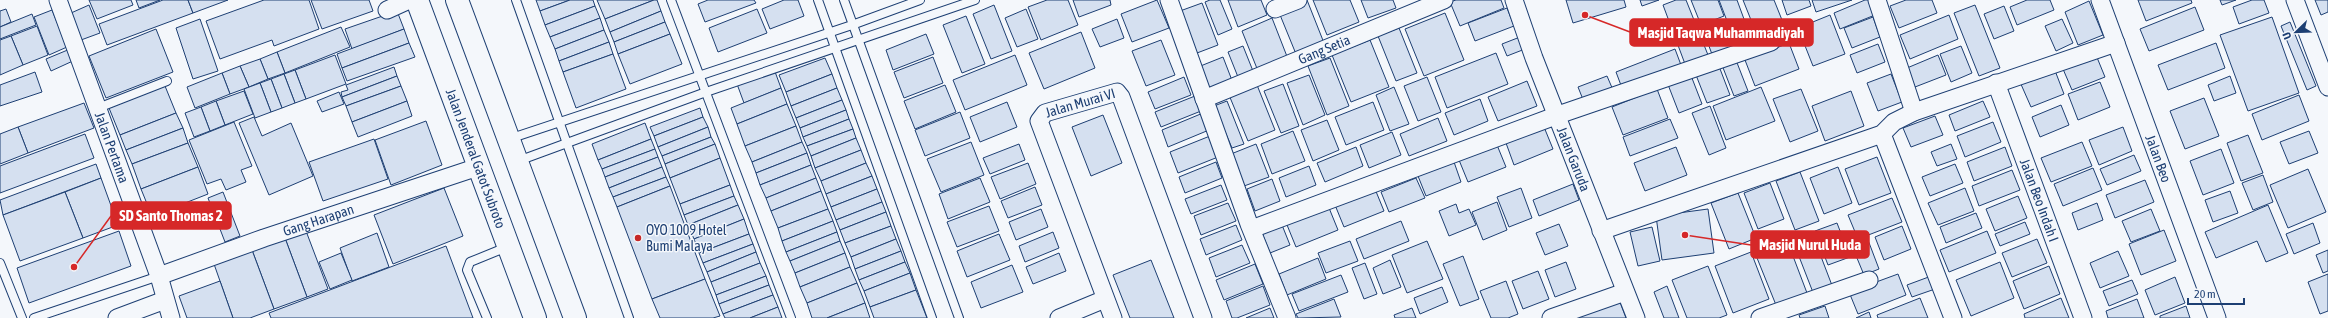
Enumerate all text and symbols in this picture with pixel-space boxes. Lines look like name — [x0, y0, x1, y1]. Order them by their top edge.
north arrow — [2276, 12, 2316, 52]
callout: Masjid Taqwa Muhammadiyah — [1630, 19, 1813, 46]
text: Masjid Taqwa Muhammadiyah — [1638, 24, 1804, 41]
text: U — [2280, 31, 2294, 41]
street label: Gang Setia — [1296, 32, 1353, 67]
street label: Jalan Murai VI — [1043, 85, 1117, 121]
street label: Jalan Jenderal Gatot Subroto — [443, 86, 509, 230]
street label: Jalan Pertama — [92, 110, 132, 185]
street label: Jalan Garuda — [1554, 125, 1594, 194]
street label: Jalan Beo — [2142, 133, 2174, 185]
street label: Jalan Beo Indah I — [2017, 157, 2062, 244]
street label: Gang Harapan — [281, 201, 356, 239]
callout: SD Santo Thomas 2 — [111, 202, 231, 229]
text: SD Santo Thomas 2 — [119, 207, 223, 224]
place label: OYO 1009 Hotel Bumi Malaya — [646, 222, 727, 254]
callout: Masjid Nurul Huda — [1751, 231, 1869, 258]
marker: OYO 1009 Hotel Bumi Malaya — [633, 233, 643, 243]
text: Masjid Nurul Huda — [1759, 236, 1861, 253]
scale bar — [2188, 280, 2244, 306]
text: 20 m — [2194, 287, 2216, 301]

